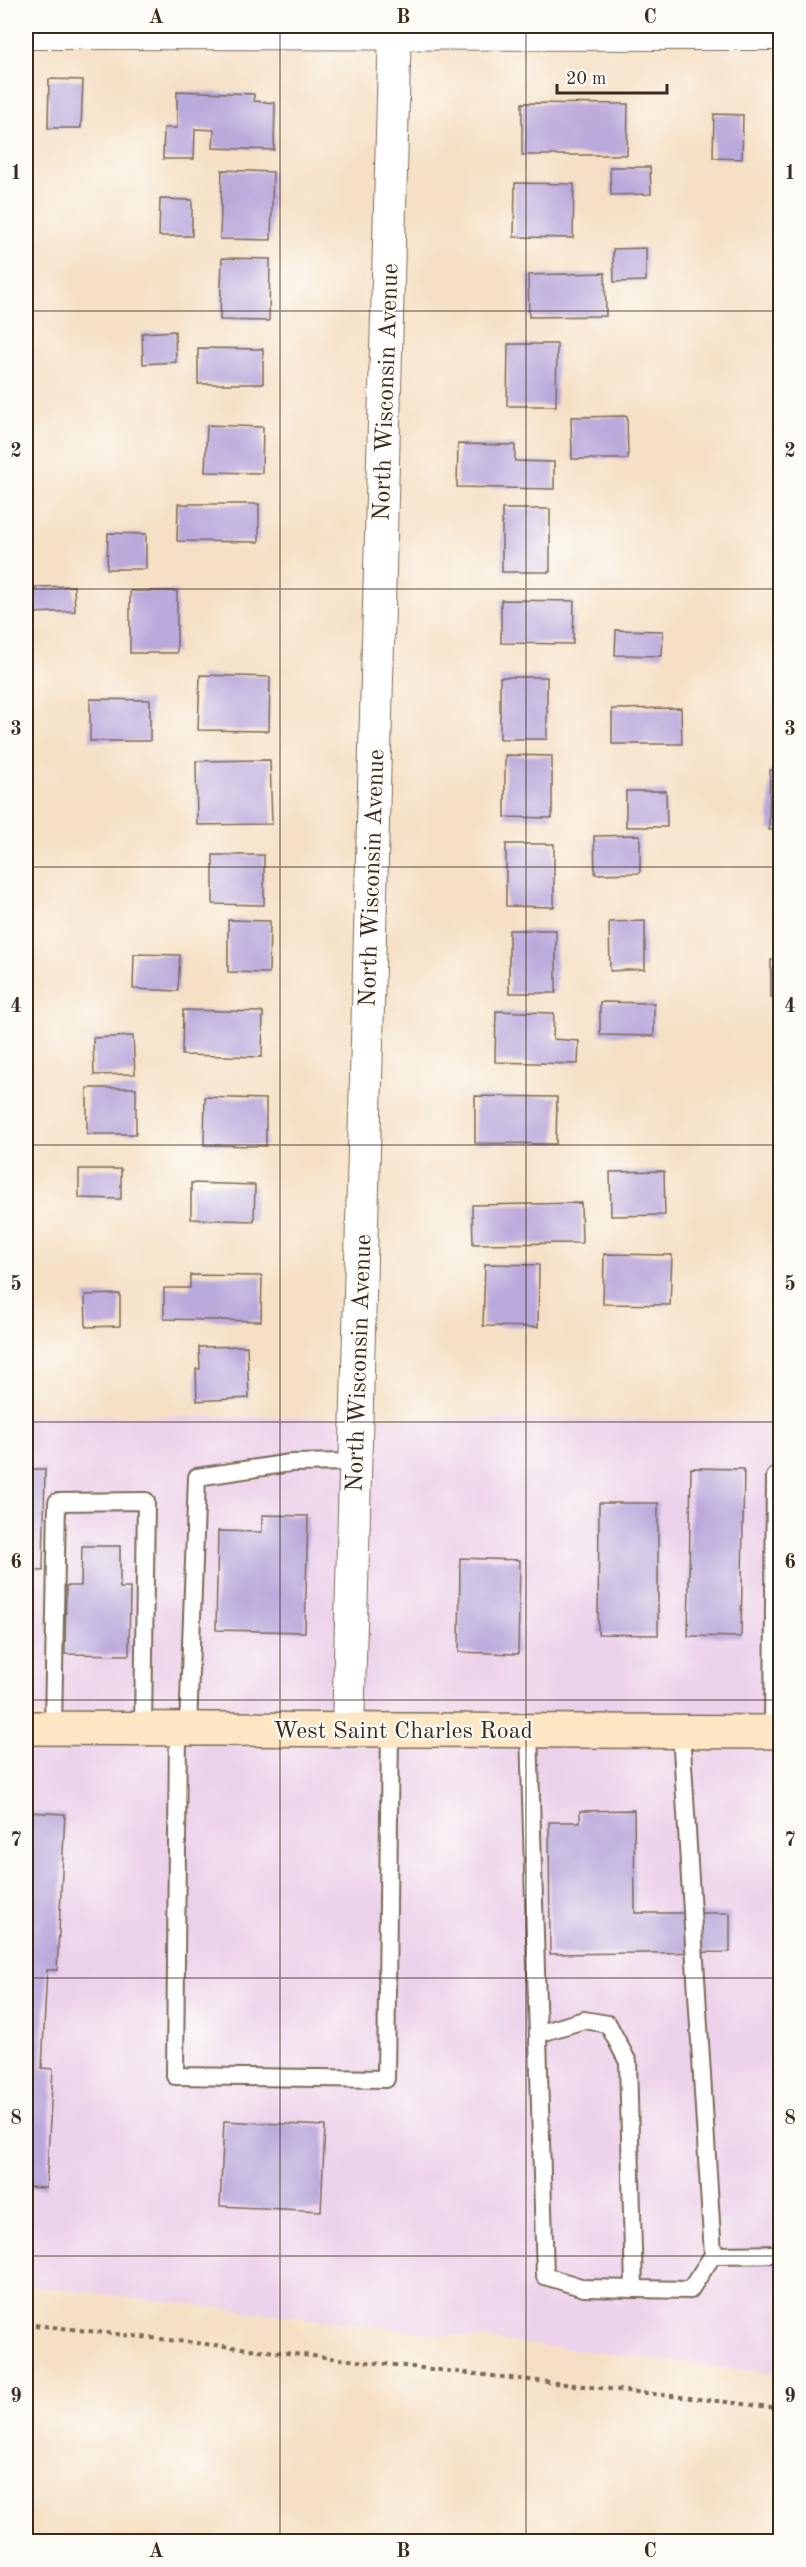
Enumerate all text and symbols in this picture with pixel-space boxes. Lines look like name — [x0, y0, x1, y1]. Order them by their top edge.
text: A — [148, 8, 164, 28]
text: B — [396, 8, 410, 28]
text: C — [643, 8, 657, 28]
scale bar — [557, 57, 666, 95]
text: 20 m — [566, 70, 606, 88]
text: 1 — [10, 164, 22, 184]
text: 1 — [784, 164, 796, 184]
street label: North Wisconsin Avenue — [371, 263, 403, 521]
text: 2 — [10, 442, 22, 462]
text: 2 — [784, 442, 796, 462]
text: 3 — [10, 720, 22, 740]
text: 3 — [784, 720, 796, 740]
street label: North Wisconsin Avenue — [357, 749, 389, 1007]
text: 4 — [10, 997, 22, 1017]
text: 4 — [784, 997, 796, 1017]
street label: North Wisconsin Avenue — [344, 1234, 376, 1492]
text: 5 — [10, 1274, 22, 1295]
text: 5 — [784, 1274, 796, 1295]
text: 6 — [10, 1553, 22, 1573]
text: 6 — [784, 1553, 796, 1573]
street label: West Saint Charles Road — [273, 1720, 533, 1744]
text: 7 — [10, 1831, 22, 1851]
text: 7 — [784, 1831, 796, 1851]
text: 8 — [10, 2109, 22, 2129]
text: 8 — [784, 2109, 796, 2129]
text: 9 — [10, 2387, 22, 2407]
text: 9 — [784, 2387, 796, 2407]
text: A — [148, 2542, 164, 2562]
text: B — [396, 2542, 410, 2562]
text: C — [643, 2542, 657, 2562]

